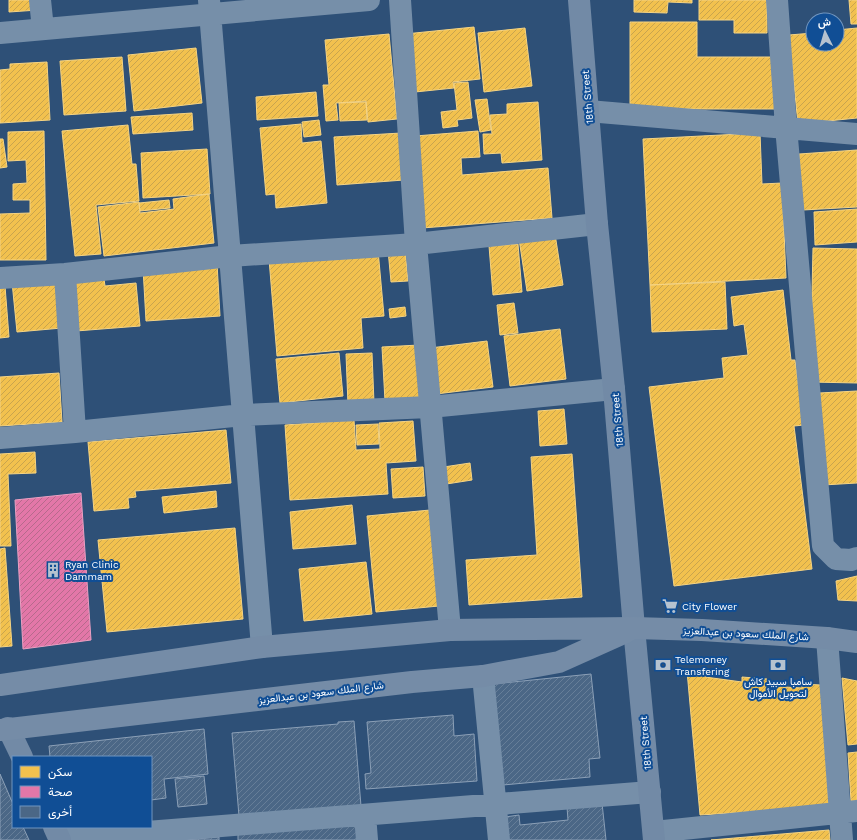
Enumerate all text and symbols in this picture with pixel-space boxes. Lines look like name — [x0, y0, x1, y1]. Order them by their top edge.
north arrow — [805, 12, 845, 52]
text: ش — [817, 15, 831, 30]
street label: 18th Street — [580, 69, 595, 124]
street label: 18th Street — [610, 392, 625, 447]
place label: Ryan Clinic Dammam — [65, 559, 119, 582]
building icon: Ryan Clinic Dammam — [44, 561, 62, 579]
supermarket icon: City Flower — [661, 597, 679, 615]
place label: City Flower — [682, 601, 737, 612]
street label: شارع الملك سعود بن عبدالعزيز — [682, 625, 809, 643]
place label: Telemoney Transfering — [675, 654, 730, 677]
bank icon: Telemoney Transfering — [654, 656, 672, 674]
bank icon: سامبا سبيد كاش لتحويل الأموال — [769, 656, 787, 674]
place label: سامبا سبيد كاش لتحويل الأموال — [744, 676, 812, 700]
street label: شارع الملك سعود بن عبدالعزيز — [257, 679, 385, 707]
street label: 18th Street — [638, 715, 653, 770]
legend — [12, 756, 152, 828]
text: سكن — [48, 765, 72, 780]
text: صحة — [48, 785, 72, 799]
text: أخرى — [48, 805, 72, 820]

